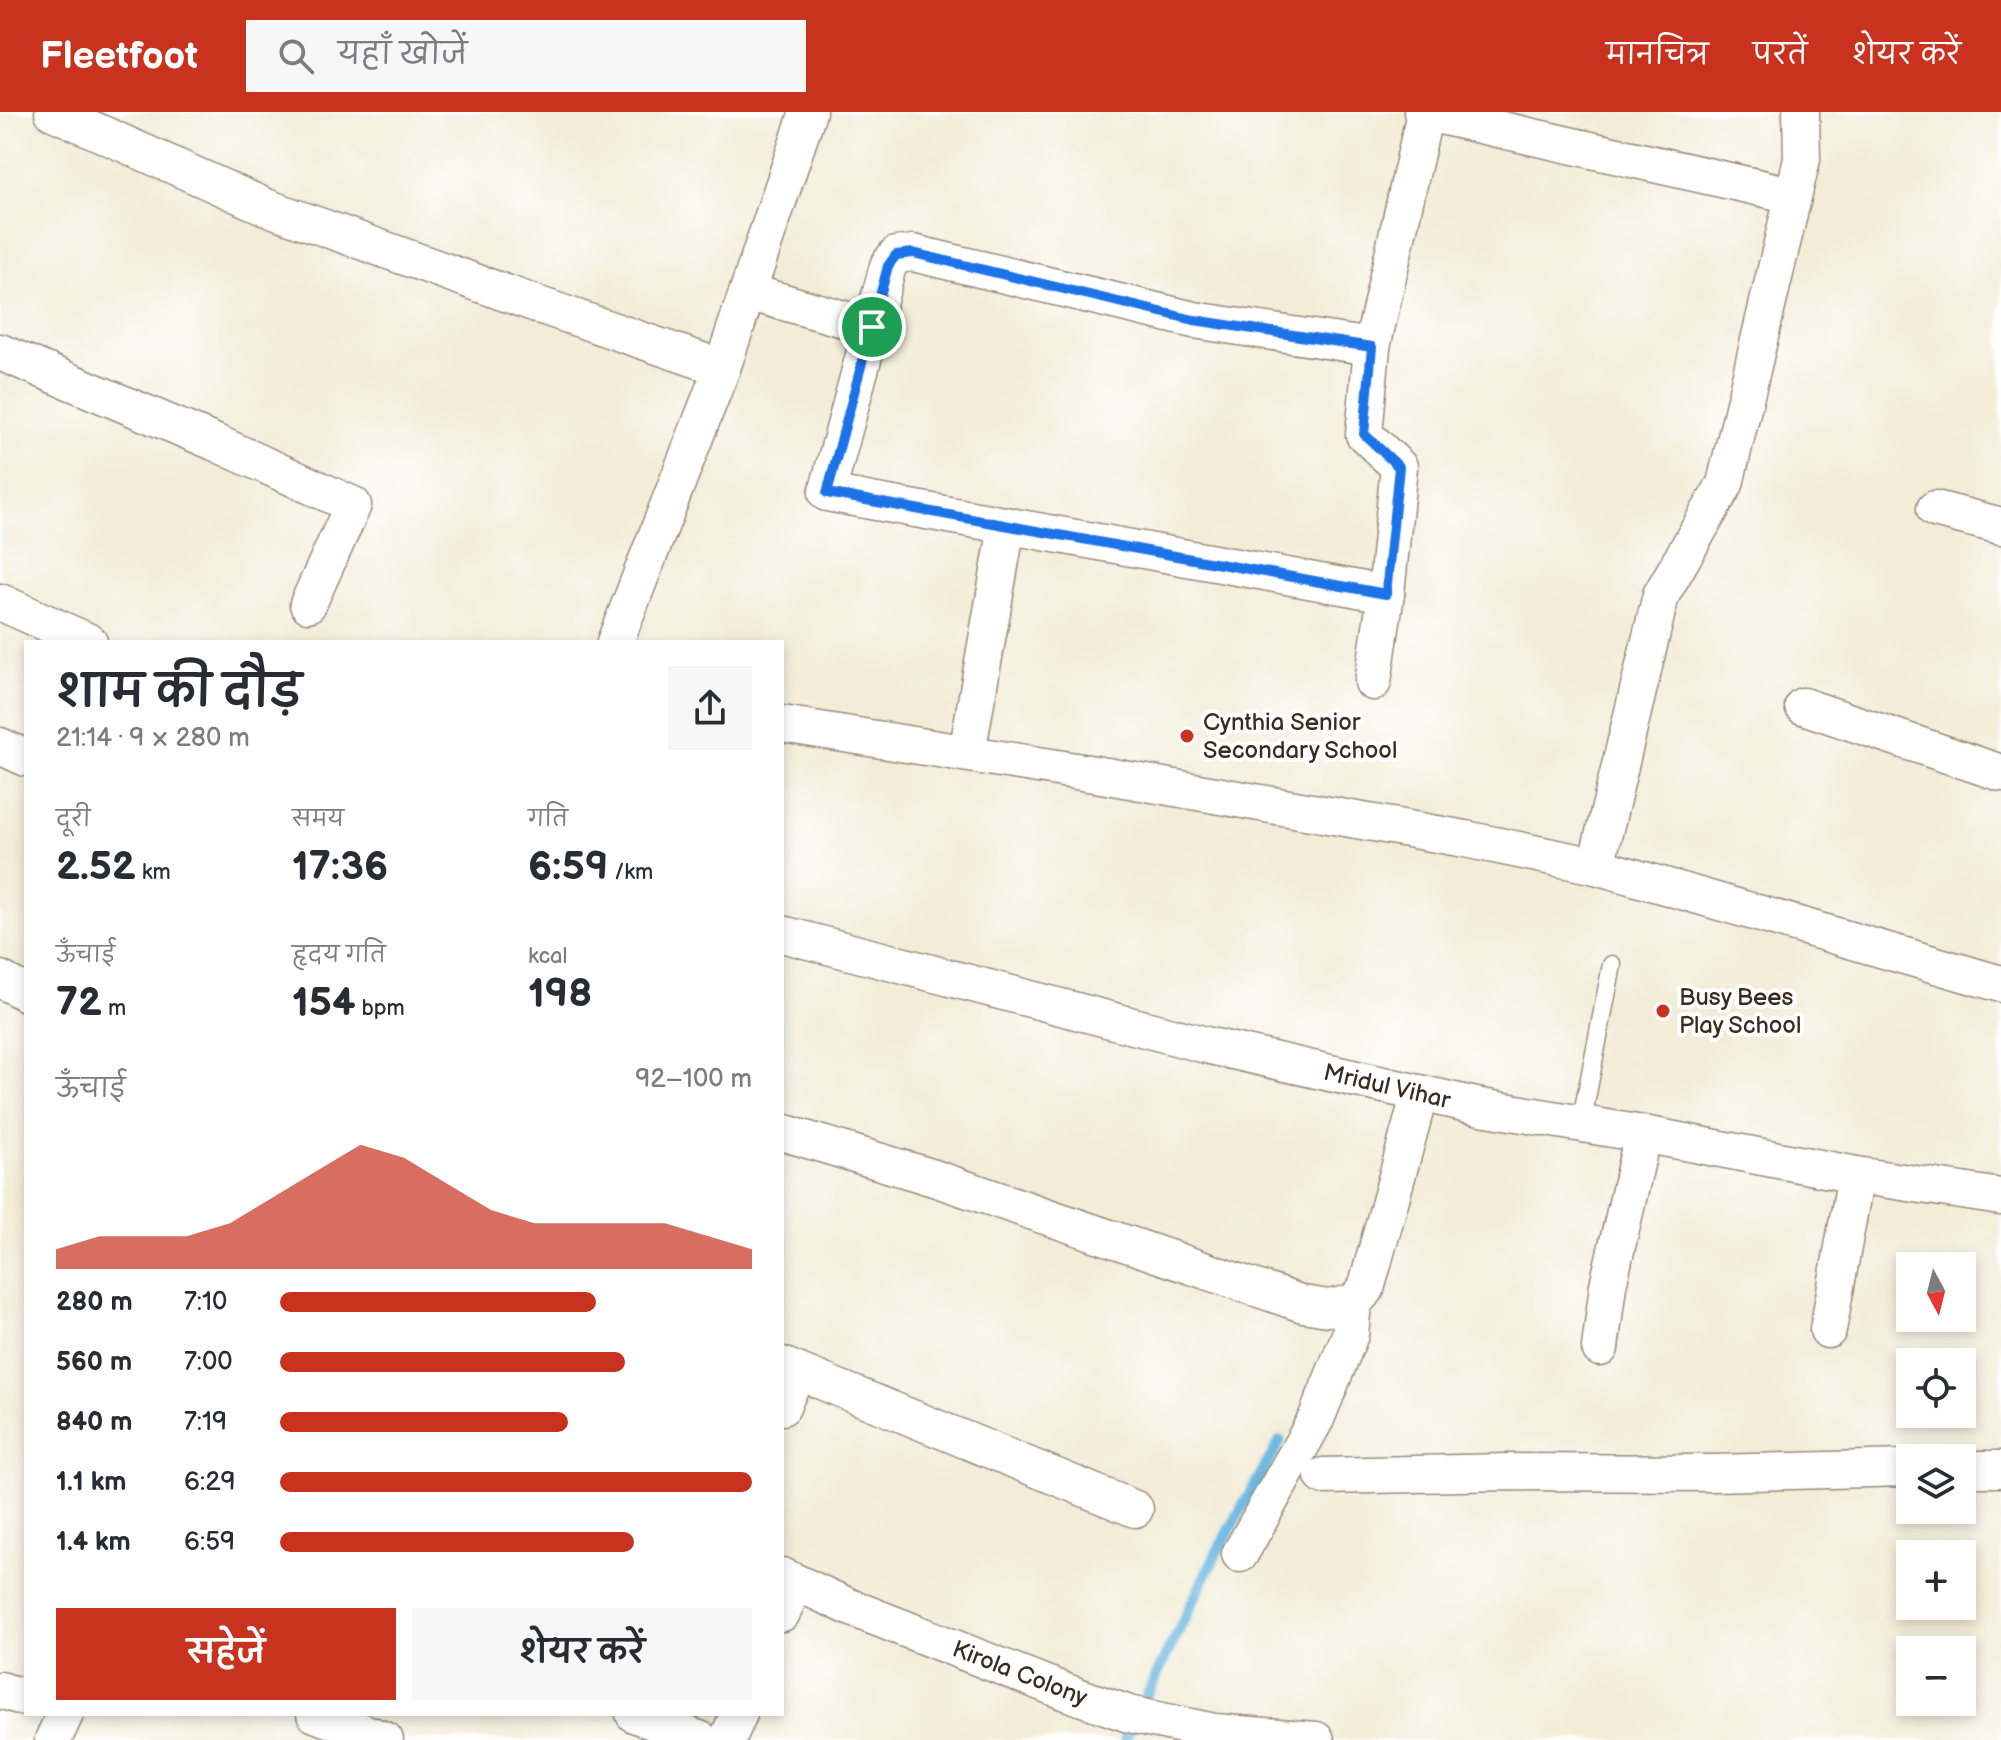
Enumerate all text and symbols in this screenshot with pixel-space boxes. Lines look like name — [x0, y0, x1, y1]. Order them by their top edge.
search box — [246, 20, 806, 92]
text: Fleetfoot — [40, 34, 198, 79]
icon: search — [274, 34, 318, 78]
text: यहाँ खोजें — [338, 37, 467, 73]
text: मानचित्र — [1606, 39, 1709, 72]
text: परतें — [1753, 39, 1808, 72]
text: शेयर करें — [1852, 39, 1961, 72]
pin — [838, 293, 906, 361]
icon: arrive — [850, 305, 894, 349]
text: शाम की दौड़ — [56, 666, 302, 719]
button: share — [668, 666, 752, 750]
place label: Cynthia Senior Secondary School — [1203, 708, 1397, 765]
text: 21:14 · 9 × 280 m — [56, 723, 250, 754]
marker: Cynthia Senior Secondary School — [1178, 727, 1196, 745]
text: दूरी — [56, 806, 91, 833]
text: समय — [292, 806, 344, 833]
text: गति — [528, 806, 568, 833]
text: 2.52 — [56, 843, 136, 891]
text: 17:36 — [292, 843, 388, 891]
text: 6:59 — [528, 843, 608, 891]
text: km — [136, 859, 171, 886]
text: /km — [608, 859, 653, 886]
text: ऊँचाई — [56, 942, 115, 969]
text: हृदय गति — [292, 942, 386, 969]
text: kcal — [528, 943, 567, 970]
text: 198 — [528, 970, 592, 1018]
text: 72 — [56, 979, 102, 1027]
text: 154 — [292, 979, 355, 1027]
place label: Busy Bees Play School — [1679, 983, 1801, 1040]
text: m — [102, 995, 126, 1022]
text: bpm — [355, 995, 405, 1022]
marker: Busy Bees Play School — [1654, 1002, 1672, 1020]
street label: Mridul Vihar — [1321, 1058, 1453, 1115]
text: 92–100 m — [635, 1064, 752, 1095]
text: ऊँचाई — [56, 1074, 126, 1105]
north arrow — [1896, 1252, 1976, 1332]
map controls — [1896, 1252, 1976, 1716]
text: 280 m — [56, 1287, 133, 1318]
text: 7:10 — [184, 1287, 227, 1318]
text: 560 m — [56, 1347, 132, 1378]
text: 7:00 — [184, 1347, 233, 1378]
button: locate — [1896, 1348, 1976, 1428]
text: 840 m — [56, 1407, 132, 1438]
text: 7:19 — [184, 1407, 227, 1438]
button: layers — [1896, 1444, 1976, 1524]
text: 1.1 km — [56, 1467, 126, 1498]
text: 6:29 — [184, 1467, 236, 1498]
text: 1.4 km — [56, 1527, 131, 1558]
text: 6:59 — [184, 1527, 235, 1558]
button: + — [1896, 1540, 1976, 1620]
button: सहेजें — [56, 1608, 396, 1700]
button: शेयर करें — [412, 1608, 752, 1700]
street label: Kirola Colony — [948, 1634, 1091, 1713]
button: − — [1896, 1636, 1976, 1716]

